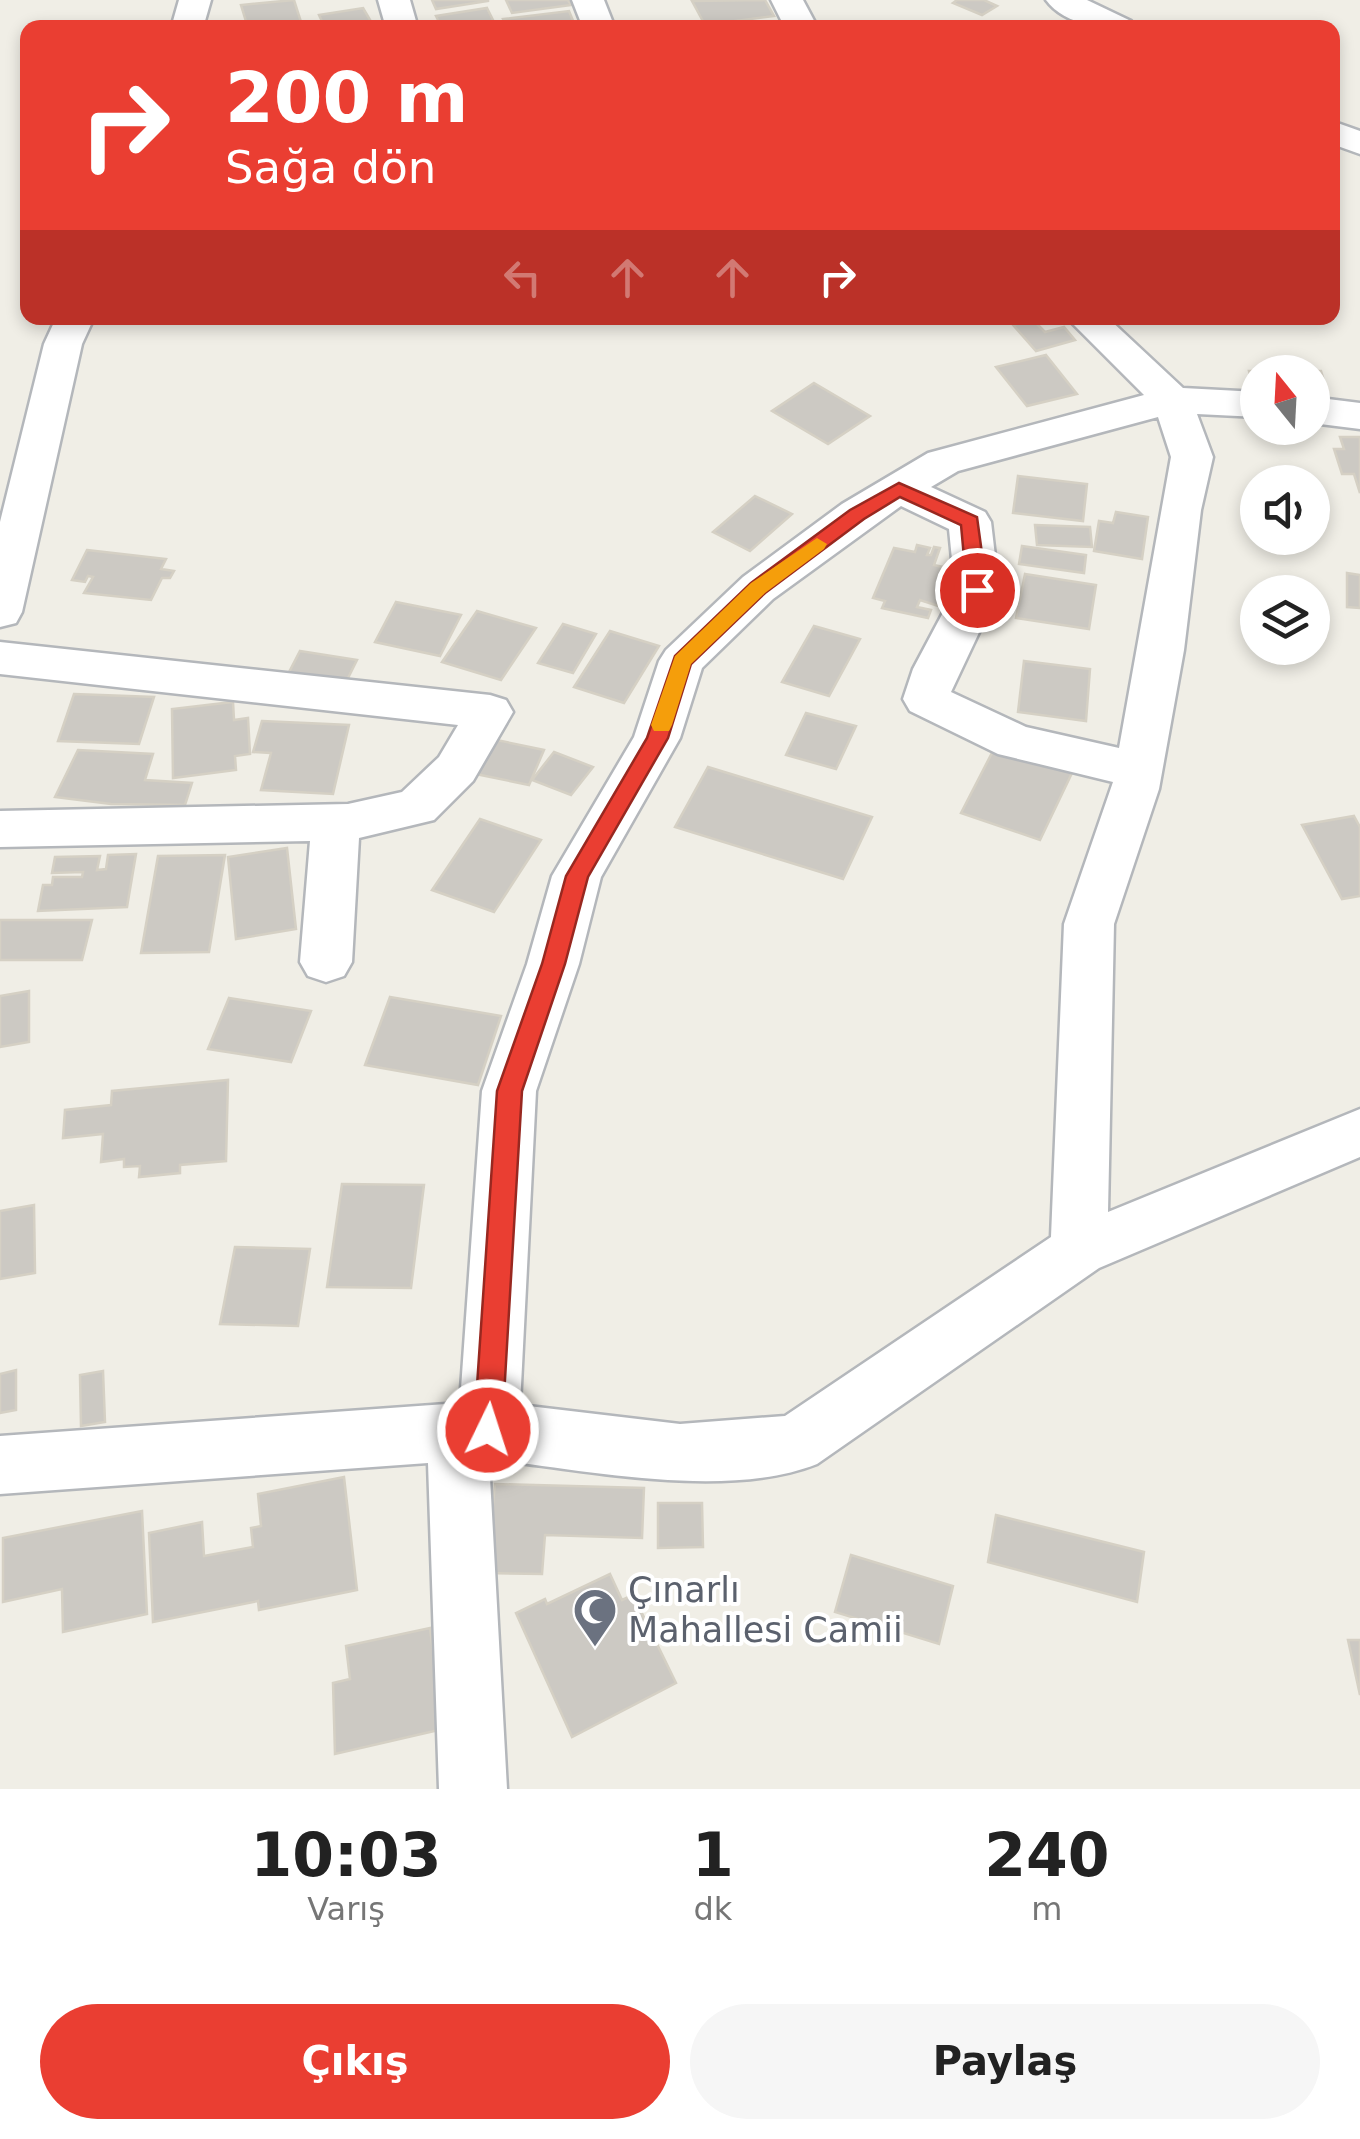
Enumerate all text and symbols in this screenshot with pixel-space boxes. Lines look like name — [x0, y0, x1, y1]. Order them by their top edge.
text: 200 m — [225, 57, 468, 139]
icon: right — [60, 60, 190, 190]
text: Sağa dön — [225, 141, 436, 194]
icon: left — [495, 250, 550, 305]
icon: ahead — [600, 250, 655, 305]
icon: ahead — [705, 250, 760, 305]
icon: right — [810, 250, 865, 305]
north arrow — [1240, 355, 1330, 445]
map controls — [1240, 355, 1330, 665]
button: sound — [1240, 465, 1330, 555]
pin — [935, 548, 1020, 633]
icon: arrive — [950, 563, 1005, 618]
button: layers — [1240, 575, 1330, 665]
position arrow — [436, 1378, 540, 1482]
place label: Çınarlı Mahallesi Camii — [628, 1570, 903, 1650]
mosque icon: Çınarlı Mahallesi Camii — [572, 1587, 618, 1648]
text: 10:03 — [251, 1820, 442, 1890]
text: 1 — [692, 1820, 734, 1890]
text: 240 — [984, 1820, 1110, 1890]
text: Varış — [307, 1890, 385, 1928]
text: dk — [693, 1890, 732, 1928]
text: m — [1031, 1890, 1062, 1928]
button: Çıkış — [40, 2004, 670, 2119]
button: Paylaş — [690, 2004, 1320, 2119]

